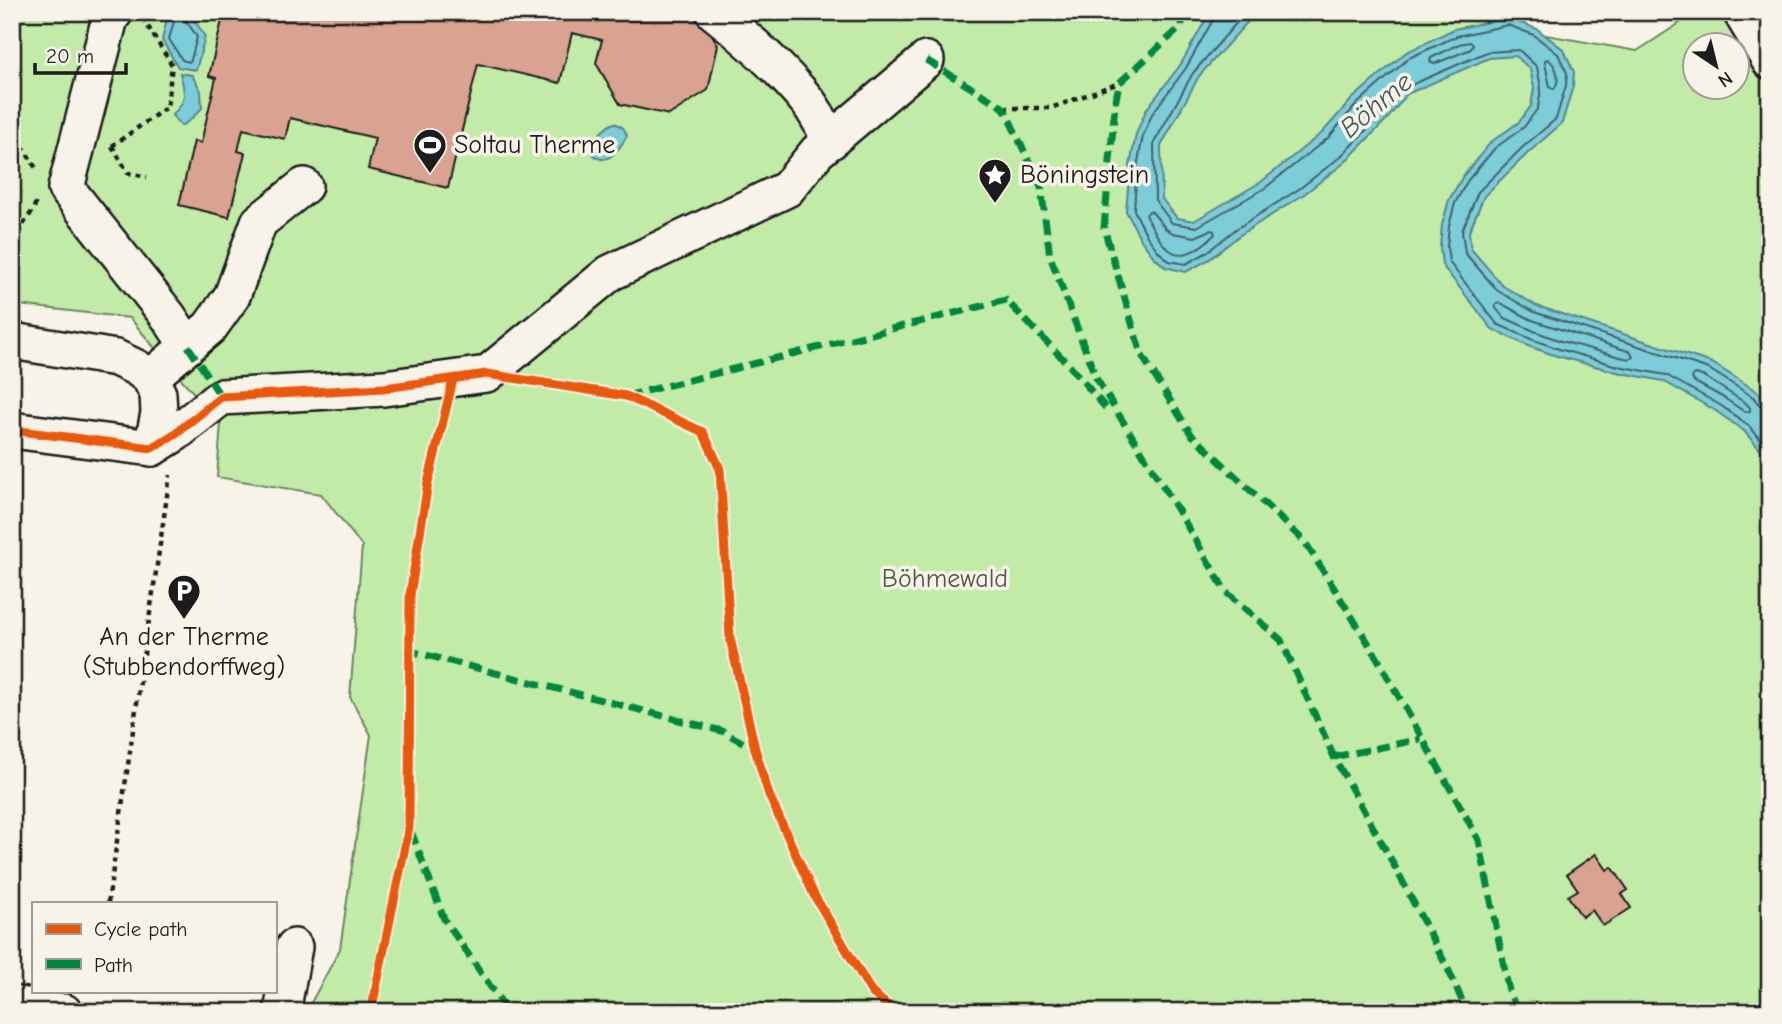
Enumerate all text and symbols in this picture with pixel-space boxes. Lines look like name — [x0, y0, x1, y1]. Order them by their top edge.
scale bar — [35, 32, 126, 76]
north arrow — [1680, 32, 1750, 102]
text: 20 m — [46, 44, 94, 68]
water label: Böhme — [1333, 66, 1419, 144]
text: N — [1714, 67, 1737, 92]
sports icon: Soltau Therme — [411, 126, 449, 175]
place label: Soltau Therme — [454, 130, 615, 160]
place icon: Böningstein — [976, 156, 1014, 205]
place label: Böningstein — [1020, 160, 1149, 190]
park label: Böhmewald — [882, 564, 1008, 594]
parking icon: An der Therme (Stubbendorffweg) — [165, 572, 203, 621]
place label: An der Therme (Stubbendorffweg) — [83, 622, 285, 682]
legend — [32, 902, 276, 992]
text: Cycle path — [94, 917, 187, 941]
text: Path — [94, 953, 133, 977]

